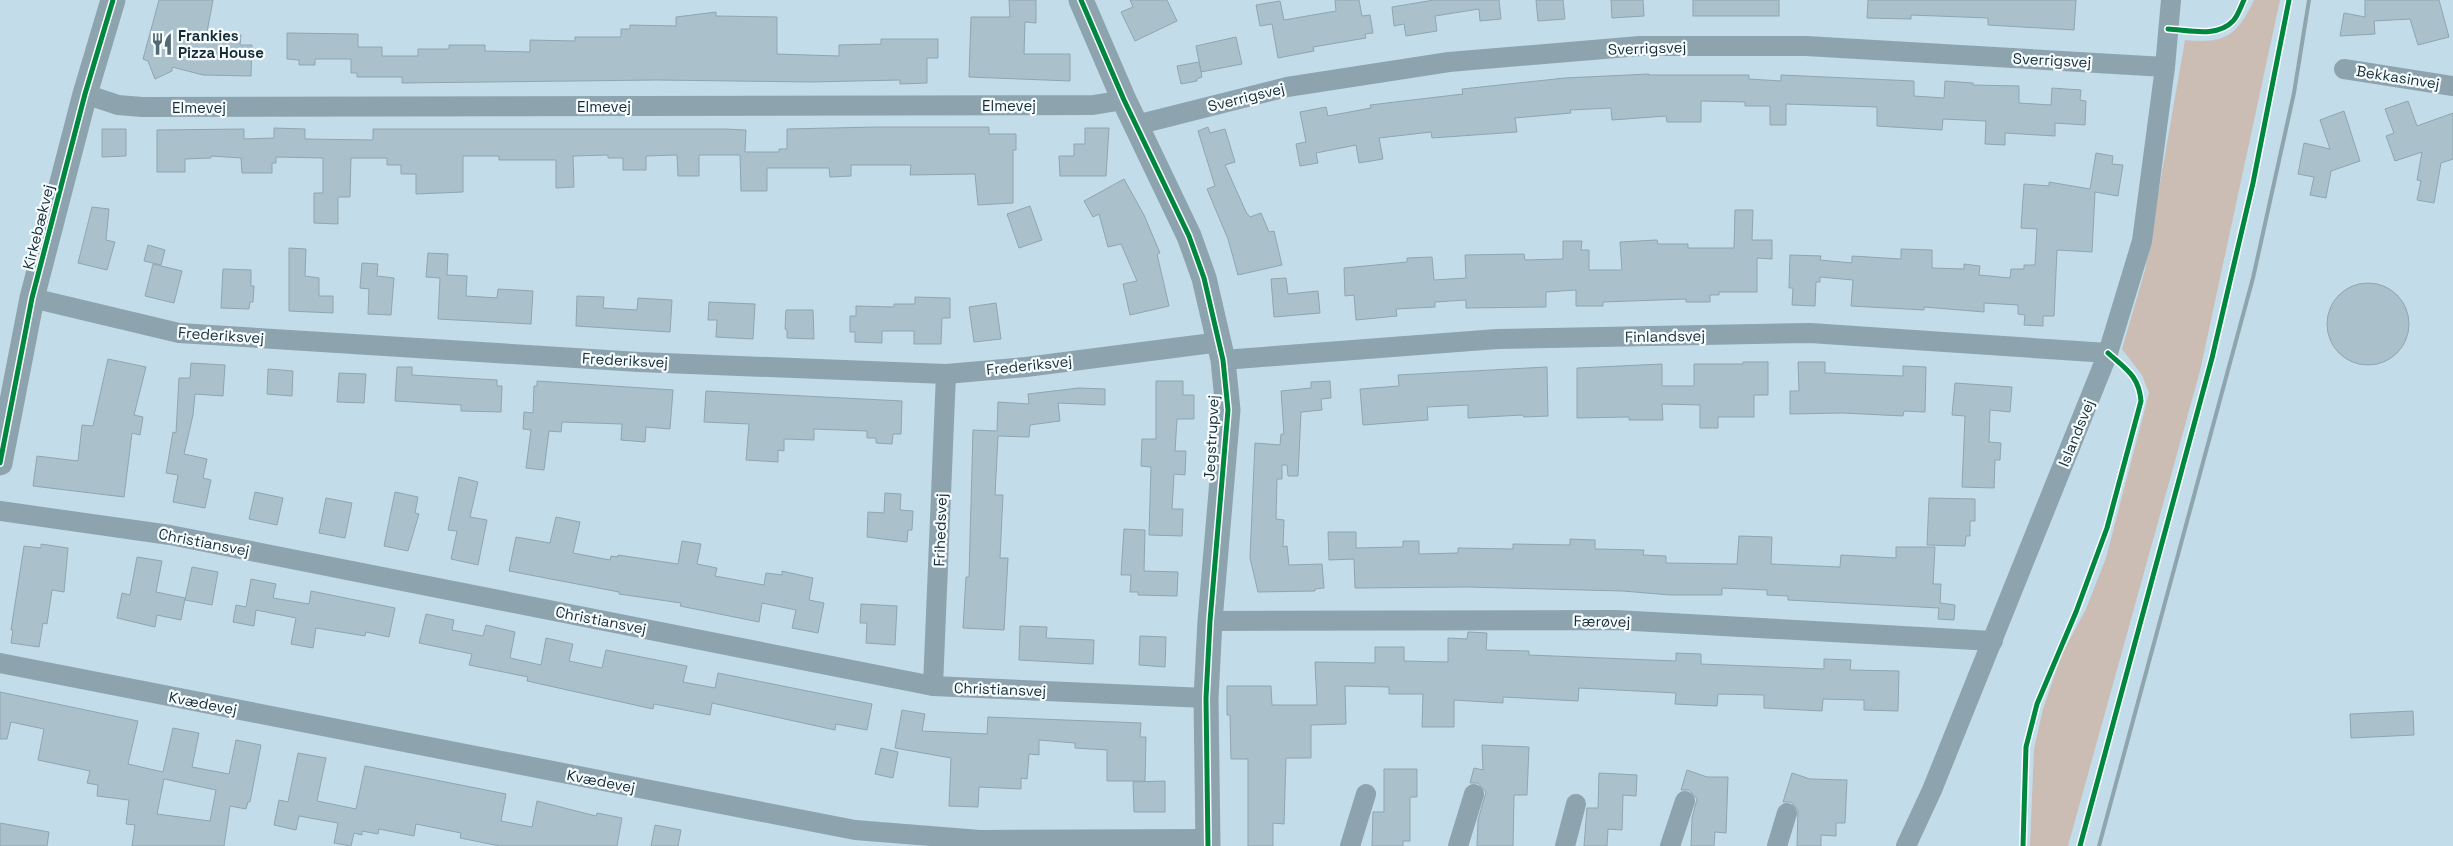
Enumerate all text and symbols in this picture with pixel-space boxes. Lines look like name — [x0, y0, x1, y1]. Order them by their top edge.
place label: Frankies Pizza House — [178, 26, 264, 62]
restaurant icon: Frankies Pizza House — [149, 31, 175, 57]
street label: Sverrigsvej — [1607, 37, 1687, 59]
street label: Sverrigsvej — [2012, 48, 2092, 72]
street label: Bekkasinvej — [2355, 61, 2441, 93]
street label: Sverrigsvej — [1206, 78, 1286, 116]
street label: Elmevej — [982, 96, 1036, 115]
street label: Elmevej — [577, 97, 631, 116]
street label: Elmevej — [172, 98, 226, 117]
street label: Kirkebækvej — [18, 182, 58, 272]
street label: Frederiksvej — [177, 323, 265, 347]
street label: Finlandsvej — [1625, 326, 1705, 346]
street label: Frederiksvej — [582, 348, 668, 372]
street label: Frederiksvej — [985, 351, 1073, 379]
street label: Jegstrupvej — [1199, 394, 1223, 482]
street label: Islandsvej — [2054, 397, 2098, 469]
street label: Frihedsvej — [929, 493, 951, 567]
street label: Christiansvej — [157, 524, 251, 560]
street label: Christiansvej — [554, 602, 648, 638]
street label: Færøvej — [1574, 611, 1630, 631]
street label: Christiansvej — [954, 678, 1046, 700]
street label: Kvædevej — [167, 687, 239, 719]
street label: Kvædevej — [565, 765, 637, 797]

